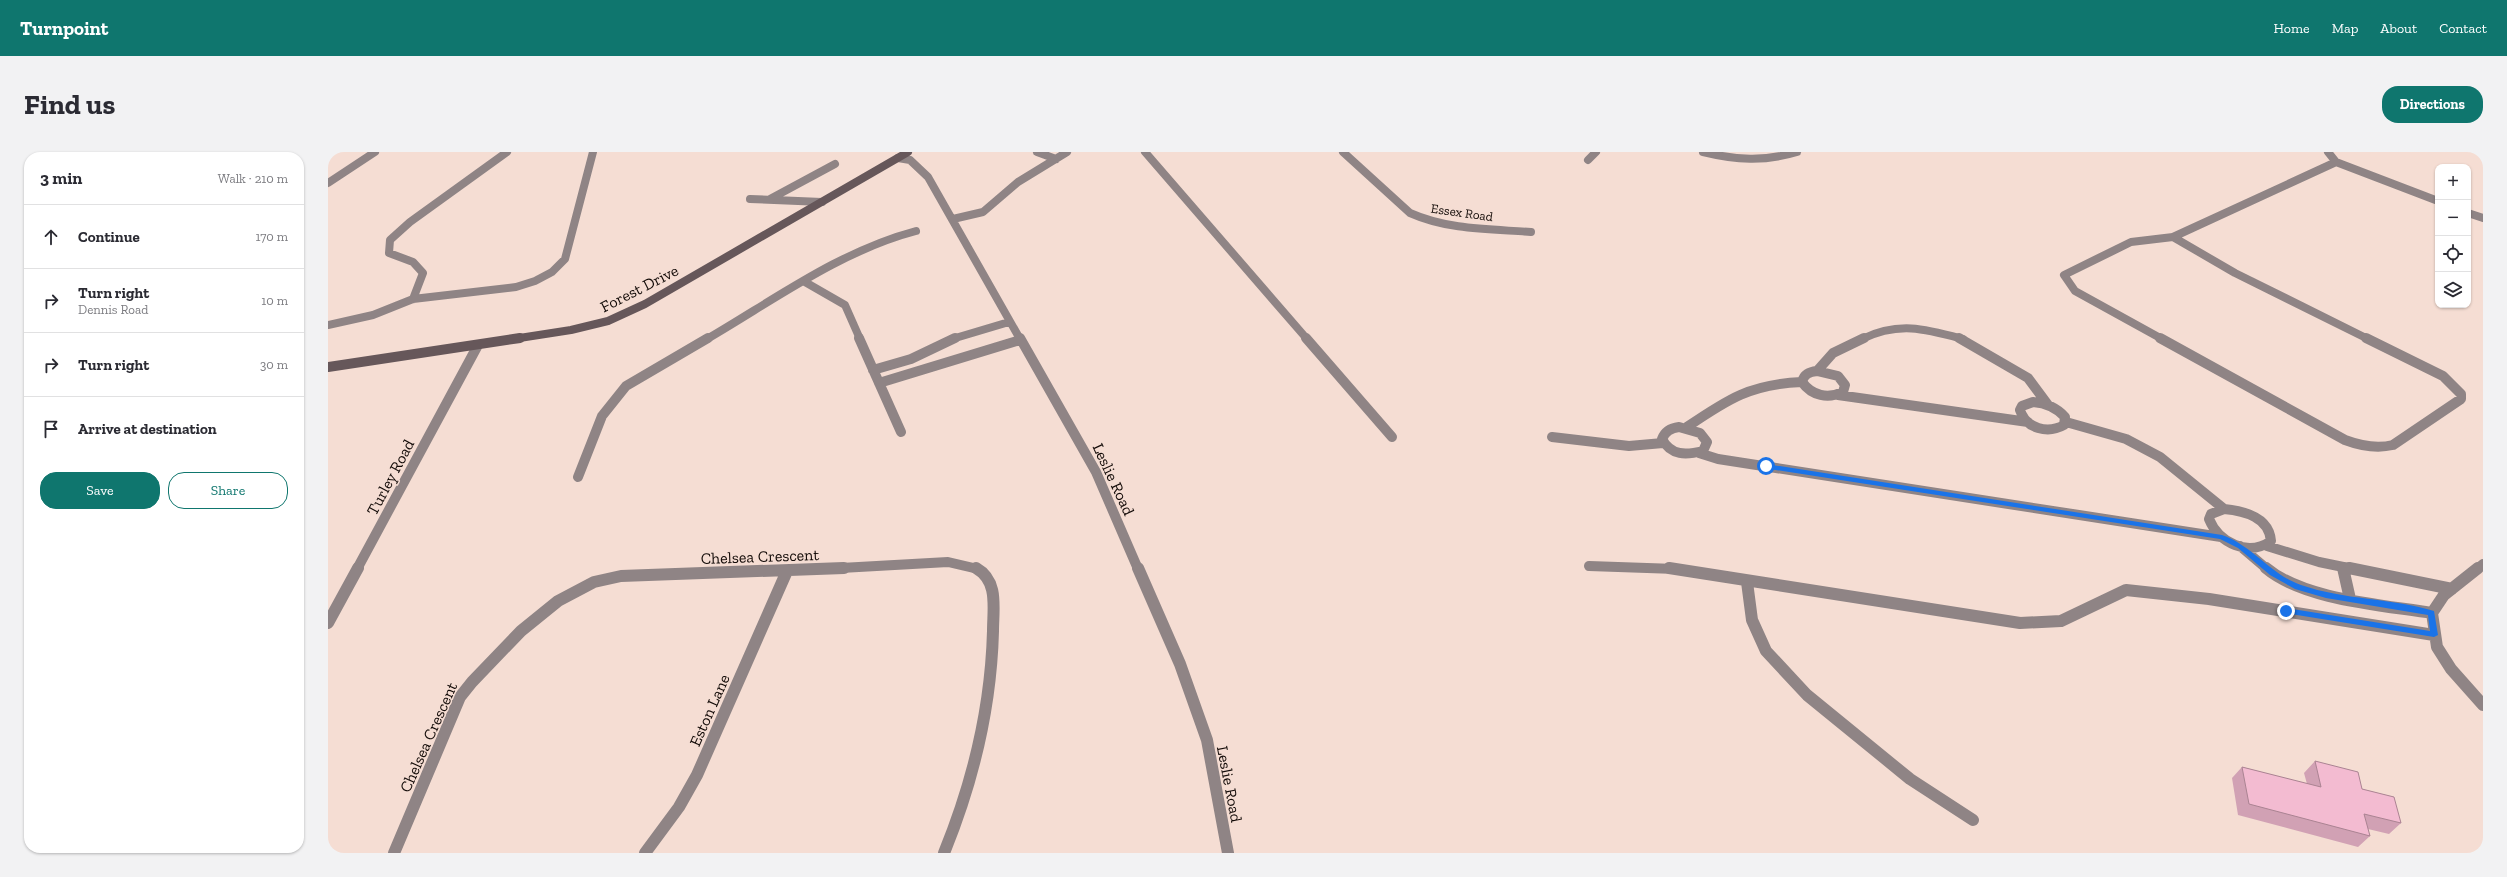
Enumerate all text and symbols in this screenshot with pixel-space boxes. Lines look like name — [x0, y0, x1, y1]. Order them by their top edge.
text: Turnpoint — [20, 17, 108, 40]
text: Home — [2274, 20, 2310, 37]
text: Map — [2332, 20, 2358, 37]
text: About — [2380, 20, 2417, 37]
text: Contact — [2439, 20, 2487, 37]
button: Directions — [2382, 86, 2483, 123]
text: Find us — [24, 88, 115, 121]
map controls — [2435, 164, 2471, 308]
button: + — [2435, 164, 2471, 200]
text: 3 min — [40, 168, 82, 188]
text: Walk · 210 m — [218, 171, 288, 186]
button: − — [2435, 200, 2471, 236]
street label: Essex Road — [1430, 201, 1494, 224]
icon: ahead — [40, 226, 62, 248]
text: Continue — [78, 228, 140, 246]
text: 170 m — [255, 229, 288, 244]
button: locate — [2435, 236, 2471, 272]
street label: Forest Drive — [597, 261, 682, 316]
button: layers — [2435, 272, 2471, 308]
text: Turn right — [78, 284, 149, 302]
icon: right — [40, 290, 62, 312]
text: 10 m — [261, 293, 288, 308]
text: Dennis Road — [78, 302, 148, 317]
icon: right — [40, 354, 62, 376]
text: Turn right — [78, 356, 149, 374]
text: 30 m — [260, 357, 288, 372]
icon: arrive — [40, 418, 62, 440]
text: Arrive at destination — [78, 420, 217, 438]
street label: Turley Road — [363, 436, 418, 518]
street label: Leslie Road — [1089, 440, 1139, 519]
route start — [1757, 457, 1775, 475]
button: Save — [40, 472, 160, 509]
button: Share — [168, 472, 288, 509]
street label: Chelsea Crescent — [700, 545, 820, 568]
route end — [2277, 602, 2295, 620]
street label: Eston Lane — [685, 671, 734, 749]
street label: Chelsea Crescent — [396, 679, 461, 795]
street label: Leslie Road — [1213, 744, 1246, 824]

